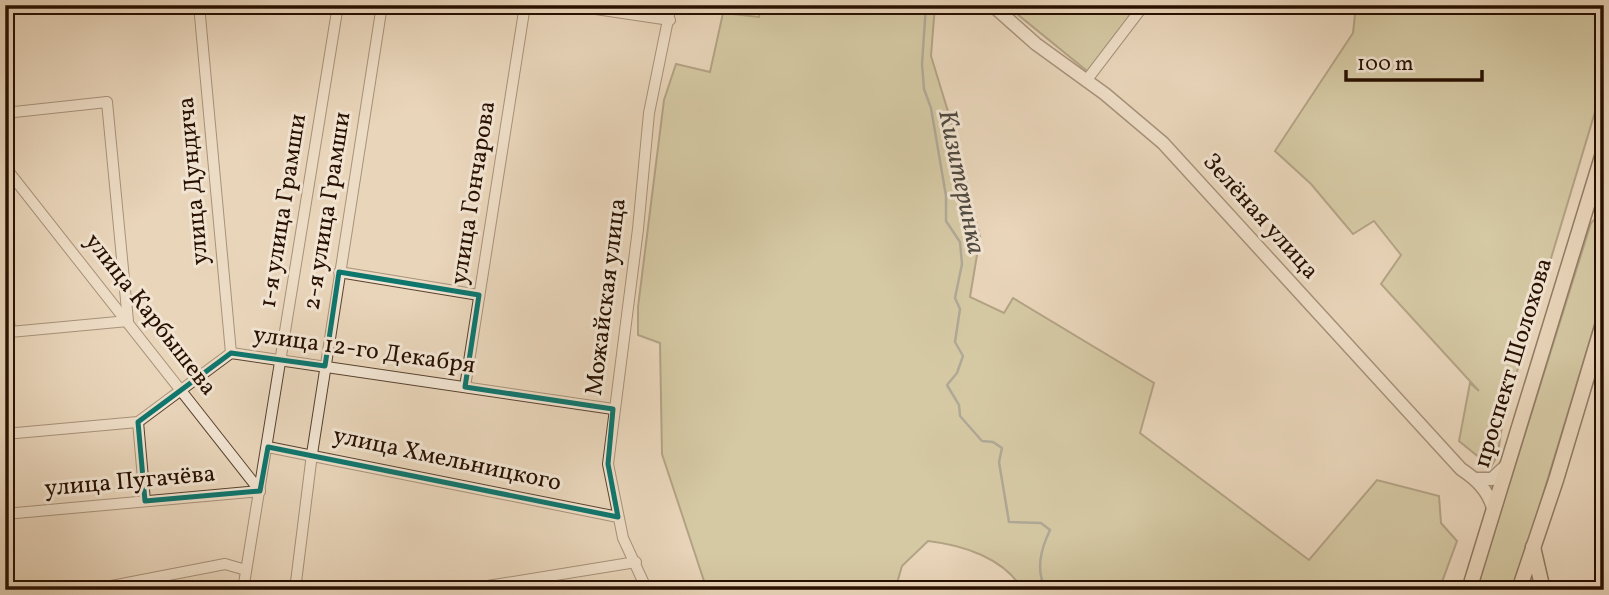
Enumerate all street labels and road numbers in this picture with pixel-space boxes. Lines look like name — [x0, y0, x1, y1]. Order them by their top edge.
street label: улица Дундича — [170, 95, 218, 267]
street label: улица Гончарова — [443, 99, 505, 287]
street label: 2-я улица Грамши — [296, 109, 360, 313]
street label: 1-я улица Грамши — [252, 112, 316, 310]
street label: Зелёная улица — [1194, 146, 1326, 288]
street label: Можайская улица — [578, 196, 636, 398]
street label: улица Карбышева — [76, 227, 224, 403]
street label: проспект Шолохова — [1466, 254, 1562, 472]
street label: улица 12-го Декабря — [251, 319, 477, 383]
street label: улица Хмельницкого — [330, 419, 564, 501]
street label: улица Пугачёва — [43, 458, 217, 506]

